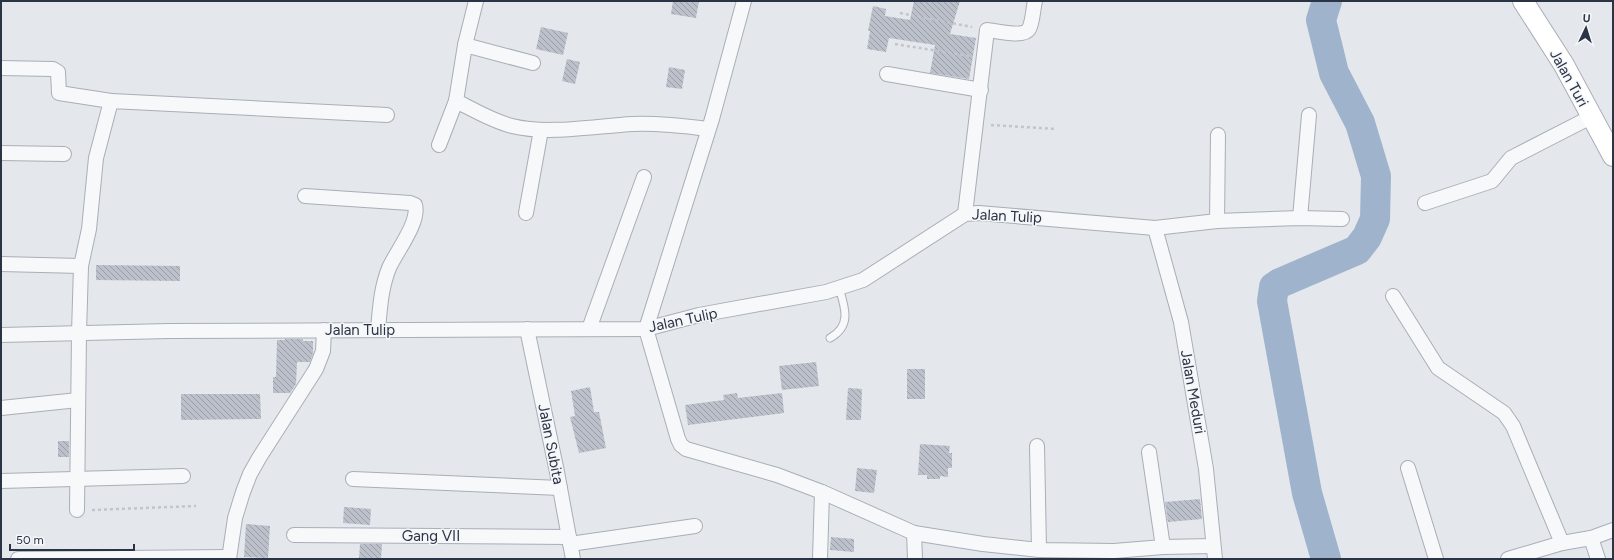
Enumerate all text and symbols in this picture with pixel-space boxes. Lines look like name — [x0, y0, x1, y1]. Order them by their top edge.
north arrow — [1566, 8, 1606, 48]
text: U — [1582, 12, 1591, 25]
street label: Jalan Turi — [1546, 46, 1592, 110]
street label: Jalan Tulip — [972, 205, 1043, 227]
street label: Jalan Tulip — [647, 304, 719, 336]
street label: Jalan Tulip — [325, 321, 395, 339]
street label: Jalan Meduri — [1177, 349, 1209, 435]
street label: Jalan Subita — [534, 402, 568, 486]
scale bar — [10, 526, 134, 552]
street label: Gang VII — [402, 527, 460, 545]
text: 50 m — [16, 533, 44, 547]

